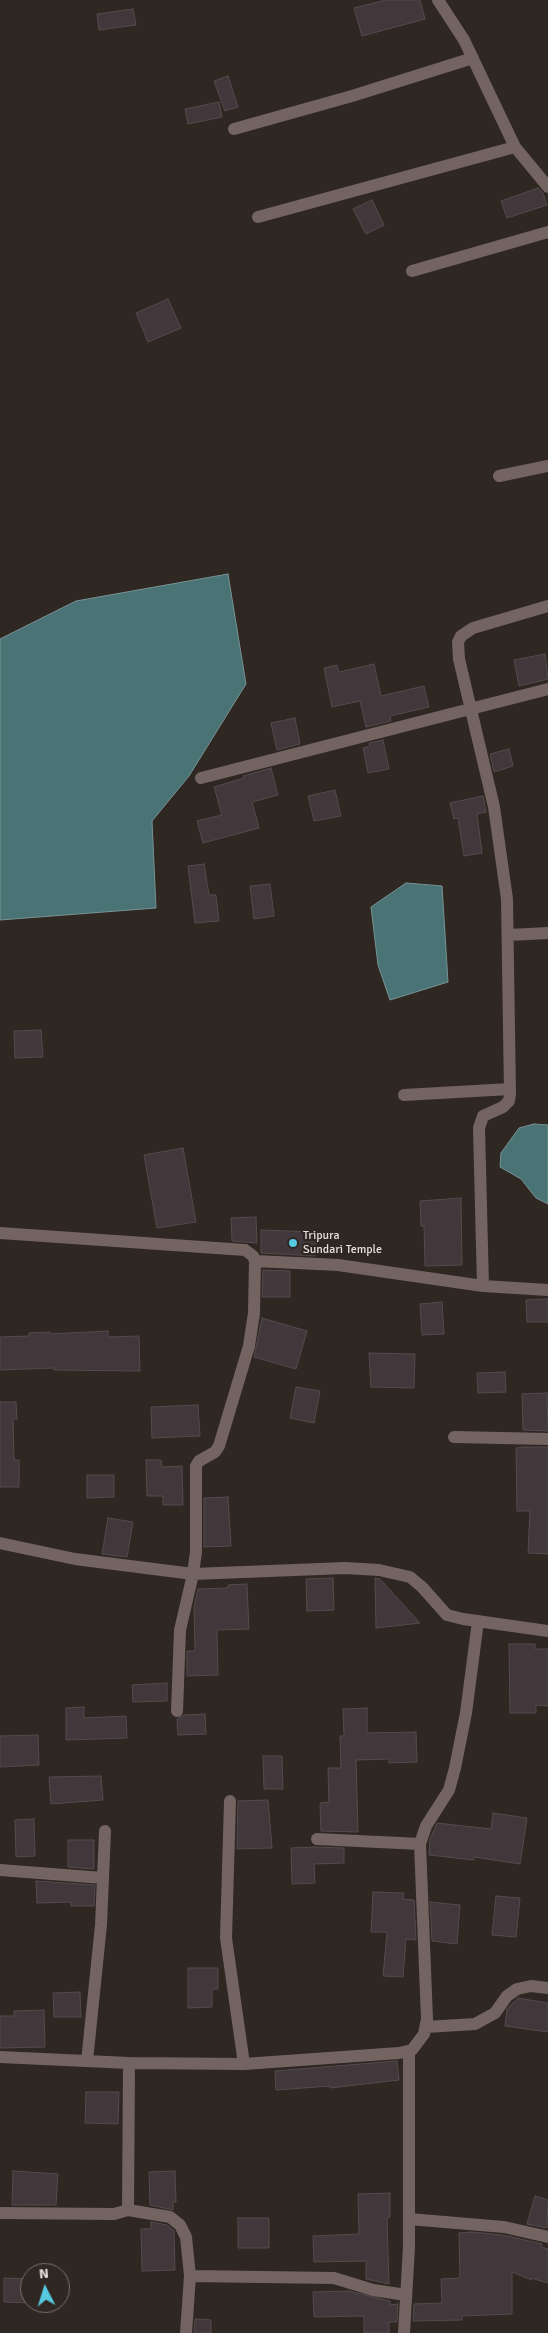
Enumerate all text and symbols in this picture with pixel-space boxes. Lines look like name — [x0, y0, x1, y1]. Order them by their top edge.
place label: Tripura Sundari Temple — [303, 1229, 382, 1257]
marker: Tripura Sundari Temple — [287, 1237, 299, 1249]
north arrow — [20, 2263, 70, 2313]
text: N — [38, 2265, 49, 2282]

